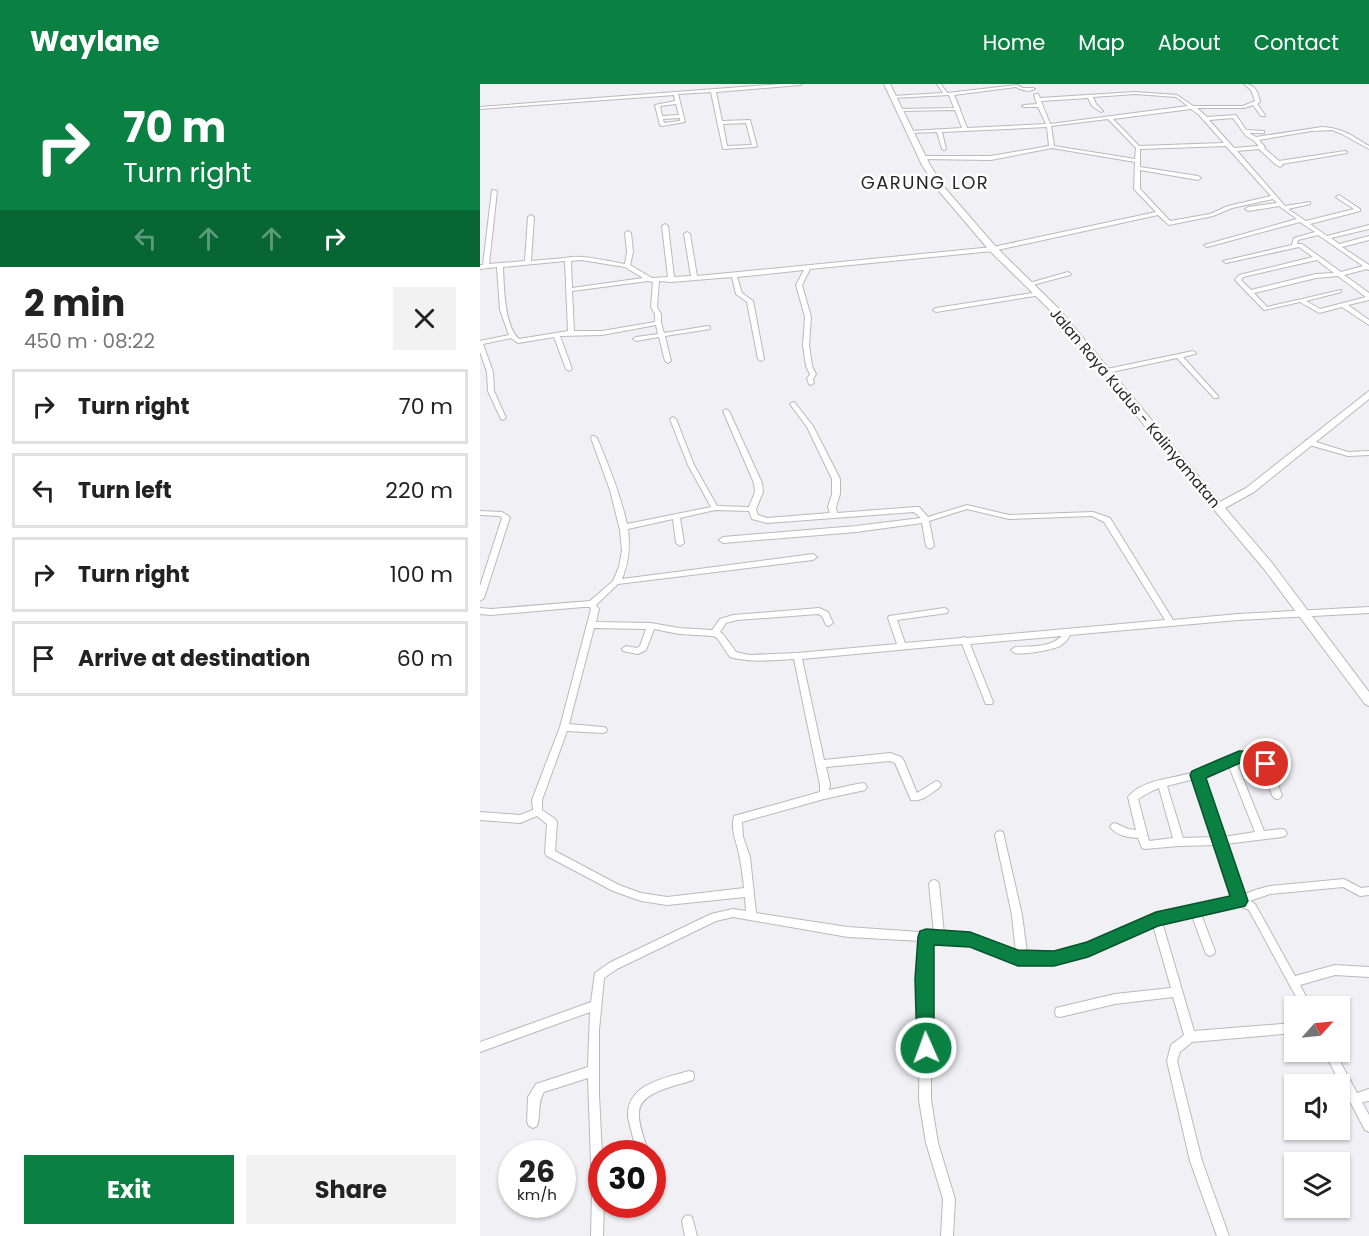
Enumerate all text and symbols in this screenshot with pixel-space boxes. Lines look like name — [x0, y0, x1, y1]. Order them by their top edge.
text: Waylane — [30, 22, 160, 61]
text: Home — [983, 28, 1045, 57]
text: Map — [1078, 28, 1125, 57]
text: About — [1158, 28, 1221, 57]
text: Contact — [1254, 28, 1339, 57]
text: 70 m — [123, 98, 226, 157]
icon: right — [24, 108, 102, 186]
text: Turn right — [123, 154, 252, 191]
district label: GARUNG LOR — [861, 170, 989, 195]
icon: left — [129, 222, 162, 255]
icon: ahead — [192, 222, 225, 255]
icon: ahead — [255, 222, 288, 255]
icon: right — [318, 222, 351, 255]
text: 2 min — [24, 278, 125, 329]
button: close — [393, 287, 456, 350]
street label: Jalan Raya Kudus - Kalinyamatan — [1045, 303, 1225, 512]
text: 450 m · 08:22 — [24, 327, 155, 355]
icon: right — [27, 390, 60, 423]
text: Turn right — [78, 391, 189, 422]
text: 70 m — [399, 391, 453, 422]
icon: left — [27, 474, 60, 507]
text: Turn left — [78, 475, 172, 506]
text: 220 m — [385, 475, 453, 506]
icon: right — [27, 558, 60, 591]
text: Turn right — [78, 559, 189, 590]
text: 100 m — [390, 559, 453, 590]
icon: arrive — [27, 642, 60, 675]
text: Arrive at destination — [78, 643, 310, 674]
text: 60 m — [397, 643, 453, 674]
pin — [1240, 738, 1291, 789]
icon: arrive — [1249, 747, 1282, 780]
north arrow — [1284, 996, 1350, 1062]
map controls — [1284, 996, 1350, 1218]
position arrow — [894, 1016, 958, 1080]
button: sound — [1284, 1074, 1350, 1140]
speed limit sign: 30 — [588, 1140, 666, 1218]
text: 26 — [519, 1150, 555, 1193]
button: layers — [1284, 1152, 1350, 1218]
button: Exit — [24, 1155, 234, 1224]
button: Share — [246, 1155, 456, 1224]
text: km/h — [517, 1184, 557, 1205]

